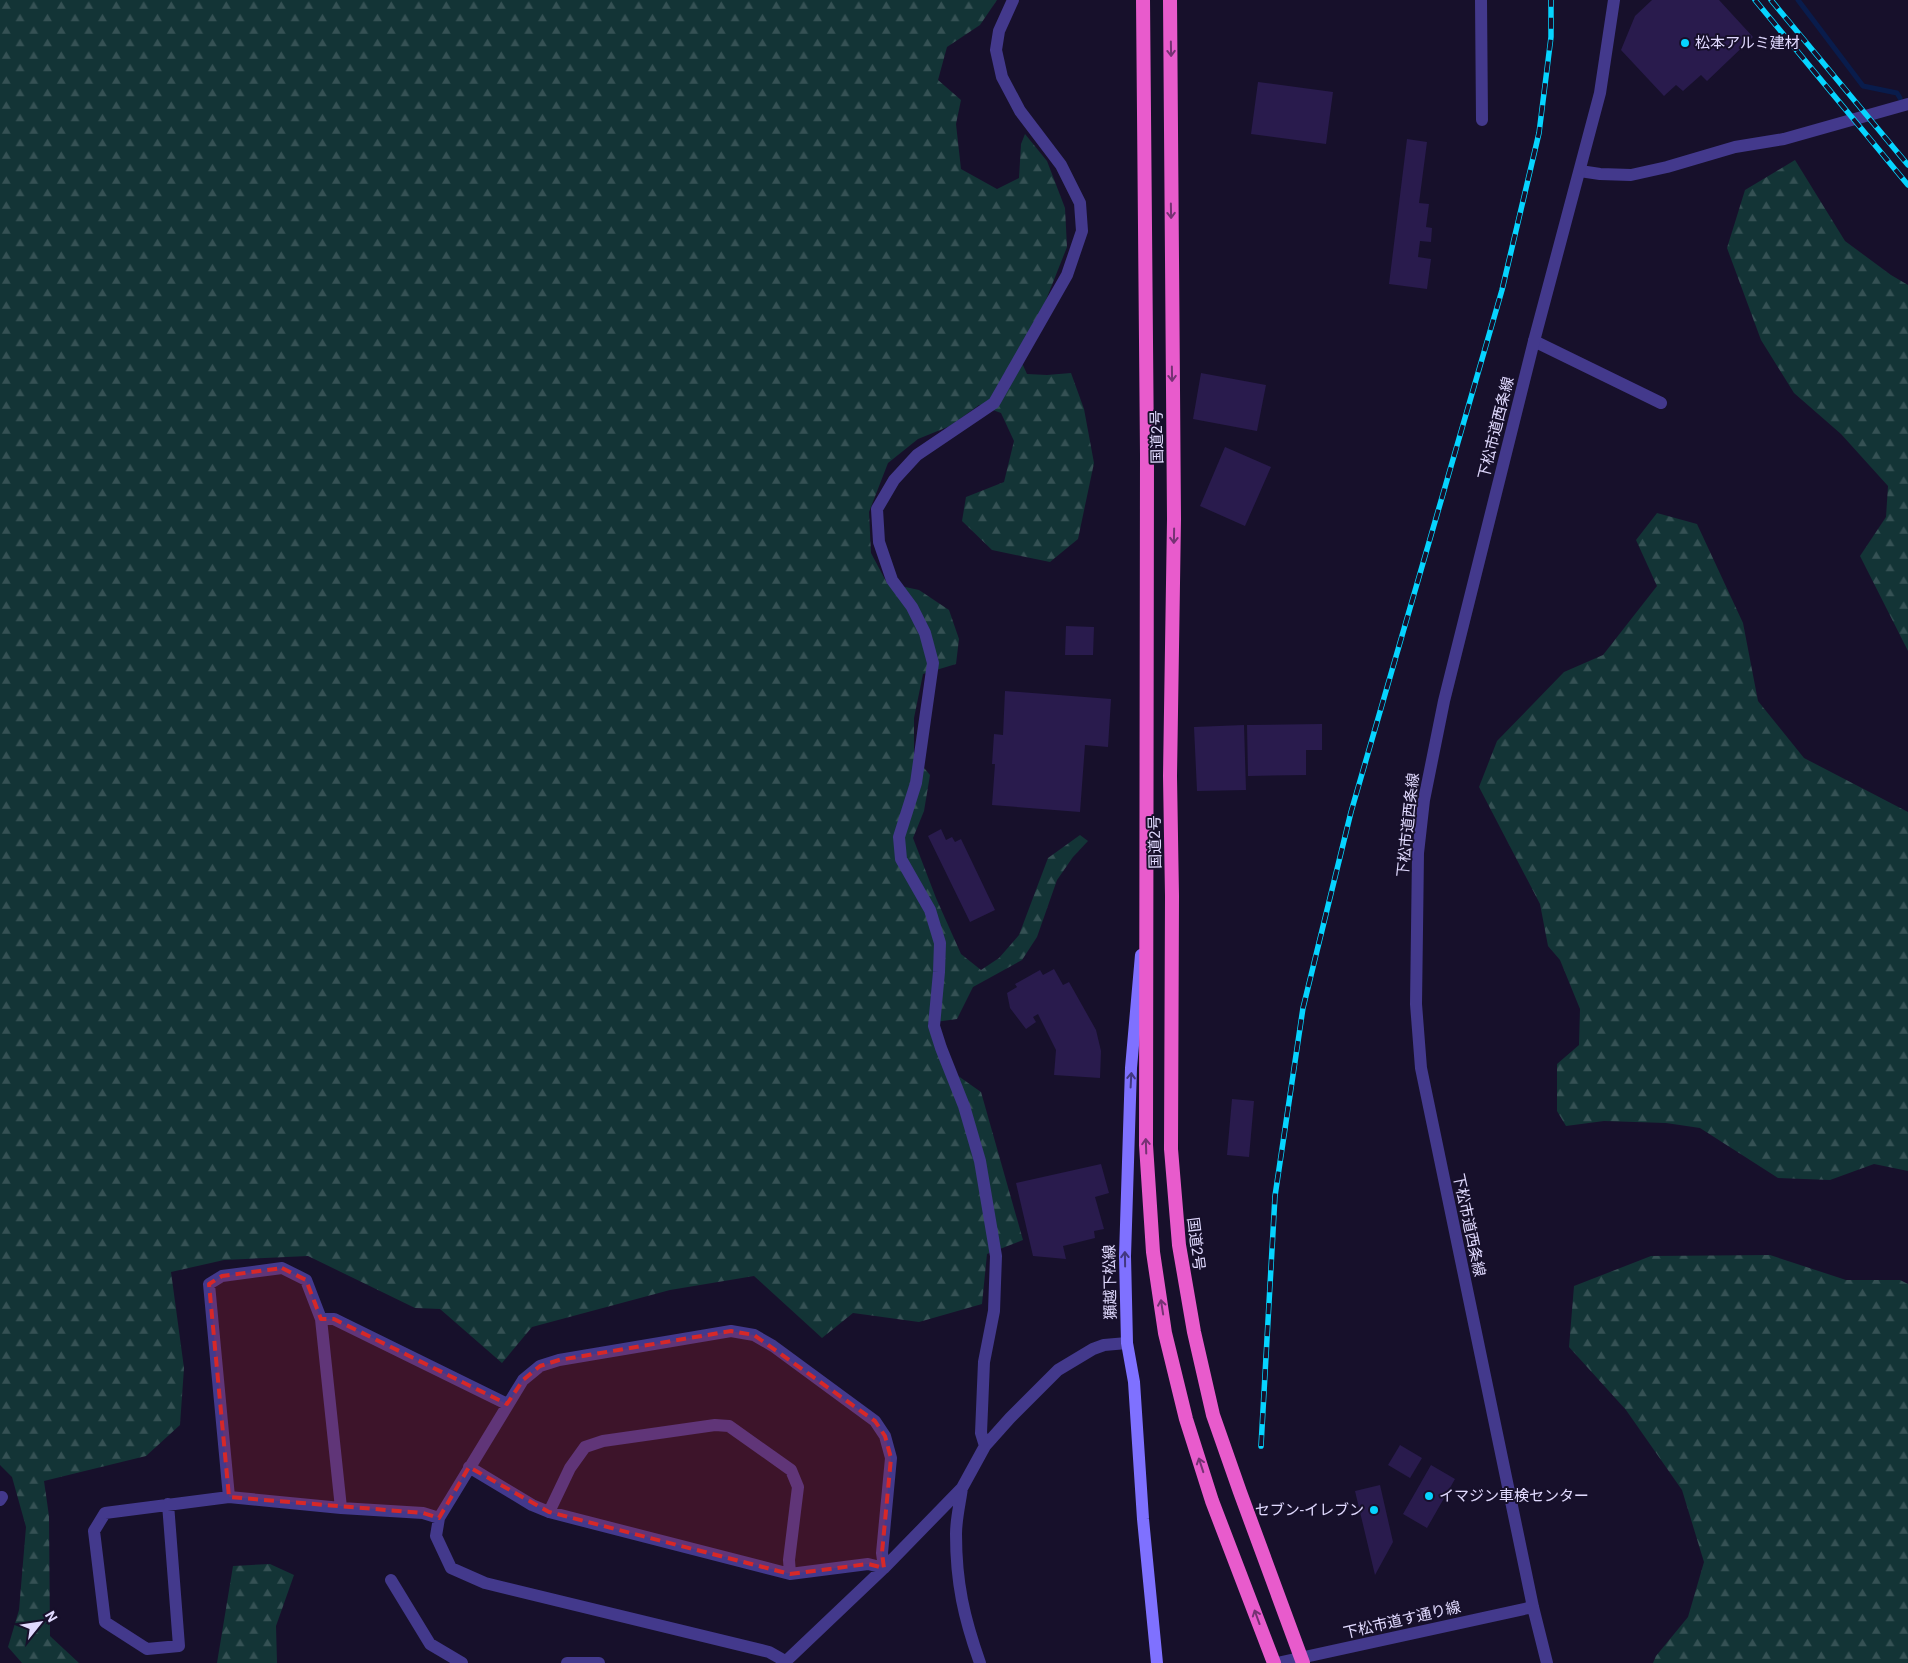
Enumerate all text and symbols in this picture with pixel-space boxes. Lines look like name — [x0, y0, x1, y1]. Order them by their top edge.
place label: 松本アルミ建材 — [1695, 34, 1800, 52]
marker: 松本アルミ建材 — [1679, 37, 1691, 49]
one-way arrow — [1166, 40, 1176, 56]
one-way arrow — [1166, 202, 1176, 219]
one-way arrow — [1168, 365, 1177, 381]
street label: 下松市道西条線 — [1475, 375, 1517, 481]
street label: 国道2号 — [1148, 410, 1166, 464]
one-way arrow — [1169, 528, 1179, 544]
street label: 下松市道西条線 — [1394, 772, 1422, 878]
street label: 国道2号 — [1146, 815, 1164, 869]
one-way arrow — [1126, 1072, 1136, 1088]
one-way arrow — [1142, 1138, 1151, 1154]
street label: 下松市道西条線 — [1449, 1172, 1489, 1278]
street label: 国道2号 — [1184, 1216, 1208, 1272]
street label: 獺越下松線 — [1100, 1244, 1120, 1320]
one-way arrow — [1120, 1252, 1130, 1268]
one-way arrow — [1156, 1300, 1166, 1316]
one-way arrow — [1195, 1457, 1205, 1473]
place label: イマジン車検センター — [1439, 1487, 1589, 1505]
marker: イマジン車検センター — [1423, 1490, 1435, 1502]
place label: セブン-イレブン — [1255, 1501, 1364, 1519]
marker: セブン-イレブン — [1368, 1504, 1380, 1516]
north arrow — [15, 1598, 65, 1648]
street label: 下松市道す通り線 — [1342, 1598, 1462, 1642]
text: N — [42, 1608, 61, 1625]
one-way arrow — [1252, 1610, 1261, 1625]

